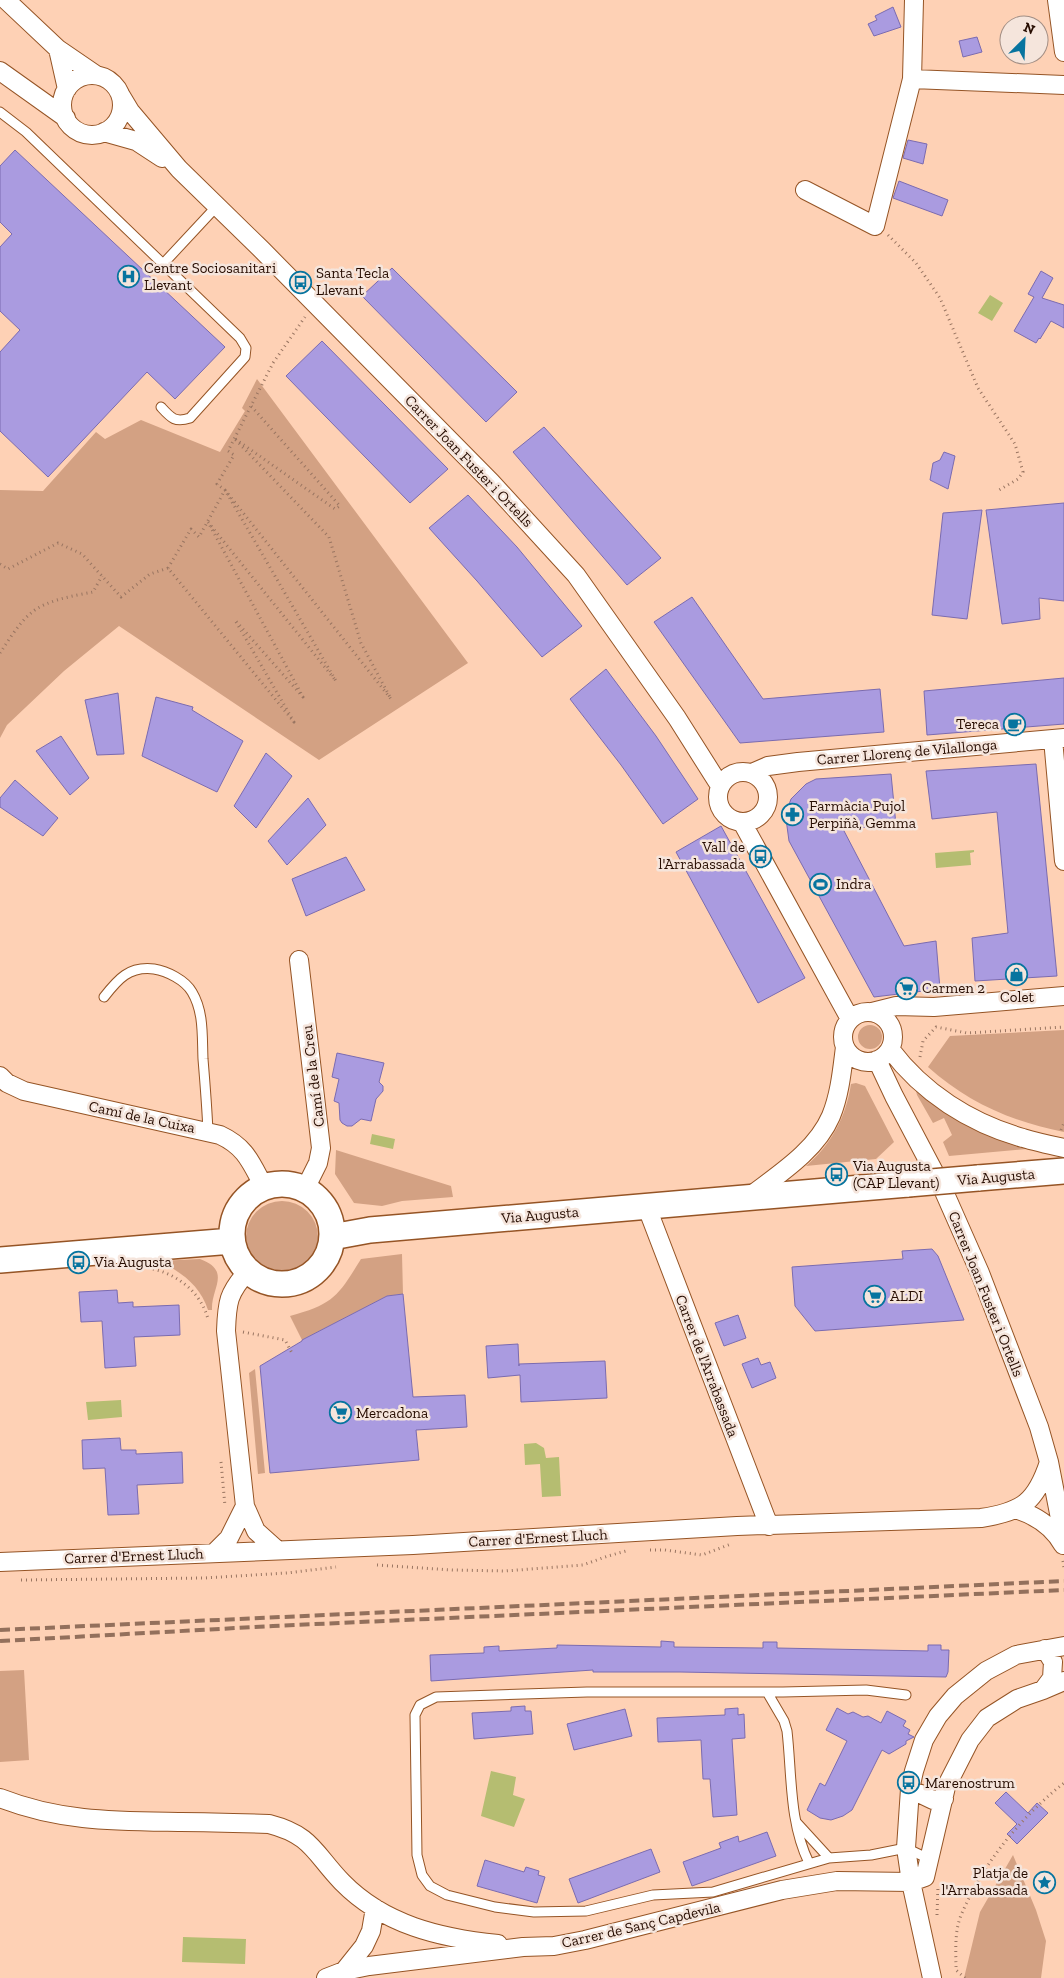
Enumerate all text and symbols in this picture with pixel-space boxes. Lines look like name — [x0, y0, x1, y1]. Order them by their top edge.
north arrow — [999, 15, 1049, 65]
text: N — [1021, 19, 1038, 39]
place label: Centre Sociosanitari Llevant — [144, 259, 276, 294]
place label: Santa Tecla Llevant — [316, 264, 389, 299]
hospital icon: Centre Sociosanitari Llevant — [116, 265, 140, 289]
bus stop icon: Santa Tecla Llevant — [288, 270, 312, 294]
street label: Carrer Joan Fuster i Ortells — [401, 391, 537, 531]
cafe icon: Tereca — [1003, 712, 1027, 736]
place label: Tereca — [956, 715, 999, 733]
street label: Carrer Llorenç de Vilallonga — [816, 735, 998, 769]
place label: Farmàcia Pujol Perpiñà, Gemma — [809, 797, 916, 832]
pharmacy icon: Farmàcia Pujol Perpiñà, Gemma — [781, 803, 805, 827]
place label: Vall de l'Arrabassada — [659, 838, 745, 873]
bus stop icon: Vall de l'Arrabassada — [749, 844, 773, 868]
sports icon: Indra — [808, 872, 832, 896]
place label: Indra — [836, 875, 871, 893]
shop icon: Colet — [1005, 962, 1029, 986]
supermarket icon: Carmen 2 — [894, 976, 918, 1000]
place label: Carmen 2 — [922, 979, 985, 997]
place label: Colet — [1000, 988, 1034, 1006]
street label: Camí de la Creu — [298, 1024, 328, 1128]
street label: Camí de la Cuixa — [87, 1097, 197, 1137]
place label: Via Augusta (CAP Llevant) — [852, 1157, 939, 1192]
bus stop icon: Via Augusta (CAP Llevant) — [825, 1163, 849, 1187]
street label: Via Augusta — [956, 1165, 1035, 1189]
street label: Via Augusta — [500, 1203, 579, 1227]
street label: Carrer Joan Fuster i Ortells — [945, 1209, 1027, 1379]
bus stop icon: Via Augusta — [66, 1250, 90, 1274]
place label: Via Augusta — [93, 1253, 172, 1271]
supermarket icon: ALDI — [862, 1284, 886, 1308]
place label: ALDI — [890, 1287, 923, 1305]
street label: Carrer de l'Arrabassada — [672, 1292, 742, 1440]
supermarket icon: Mercadona — [328, 1401, 352, 1425]
place label: Mercadona — [356, 1404, 428, 1422]
street label: Carrer d'Ernest Lluch — [468, 1525, 609, 1551]
street label: Carrer d'Ernest Lluch — [64, 1545, 204, 1567]
bus stop icon: Marenostrum — [897, 1771, 921, 1795]
place label: Marenostrum — [925, 1774, 1015, 1792]
place label: Platja de l'Arrabassada — [942, 1864, 1028, 1899]
place icon: Platja de l'Arrabassada — [1032, 1870, 1056, 1894]
street label: Carrer de Sanç Capdevila — [560, 1898, 722, 1952]

